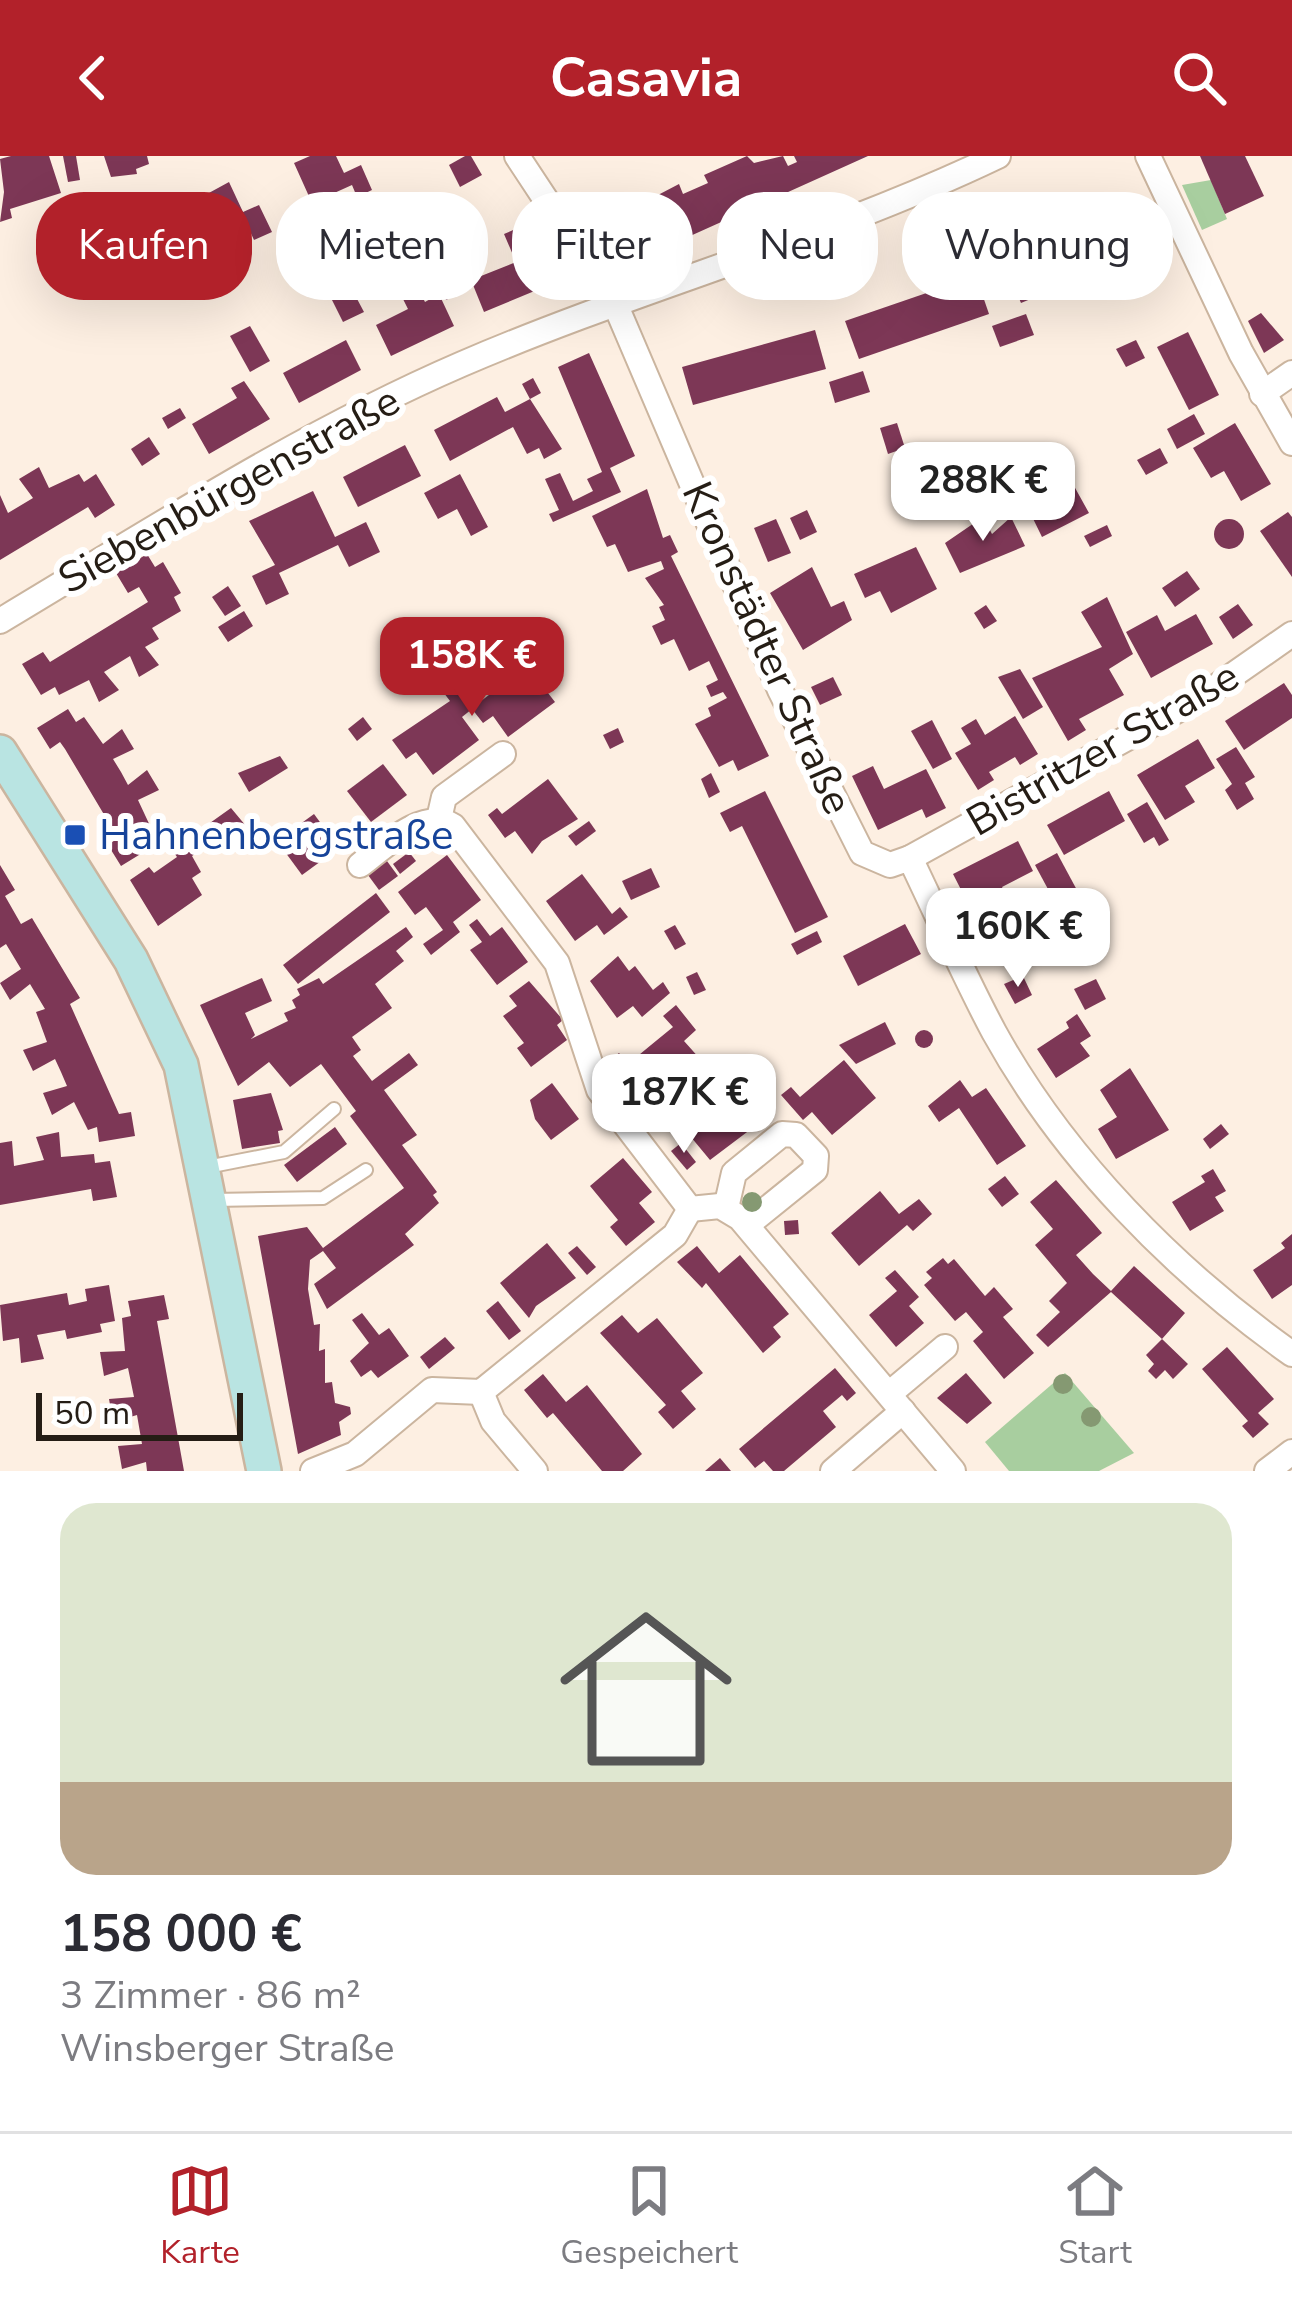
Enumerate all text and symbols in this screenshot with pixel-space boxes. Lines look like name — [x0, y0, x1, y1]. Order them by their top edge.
text: Casavia — [550, 41, 742, 115]
icon: back — [60, 45, 126, 111]
icon: search — [1166, 45, 1232, 111]
chip: Kaufen — [36, 192, 252, 300]
chip: Mieten — [276, 192, 488, 300]
chip: Filter — [512, 192, 693, 300]
chip: Neu — [717, 192, 878, 300]
chip: Wohnung — [902, 192, 1173, 300]
street label: Siebenbürgenstraße — [48, 372, 410, 608]
pin: 288K € — [885, 442, 1081, 544]
text: 288K € — [918, 454, 1048, 507]
street label: Kronstädter Straße — [668, 473, 866, 823]
pin: 158K € — [374, 617, 570, 719]
text: 158K € — [407, 629, 537, 682]
street label: Bistritzer Straße — [957, 648, 1249, 850]
place label: Hahnenbergstraße — [99, 807, 453, 864]
marker: Hahnenbergstraße — [62, 822, 88, 848]
pin: 160K € — [920, 888, 1116, 990]
text: 160K € — [953, 900, 1083, 953]
pin: 187K € — [586, 1054, 782, 1156]
text: 187K € — [619, 1066, 749, 1119]
scale bar — [36, 1387, 243, 1440]
text: 50 m — [54, 1391, 130, 1436]
icon: home — [538, 1581, 754, 1797]
text: 158 000 € — [60, 1899, 302, 1969]
text: 3 Zimmer · 86 m² — [60, 1969, 361, 2022]
text: Winsberger Straße — [60, 2022, 394, 2075]
tab: Karte — [160, 2158, 240, 2275]
tab: Gespeichert — [560, 2158, 738, 2275]
tab: Start — [1058, 2158, 1132, 2275]

